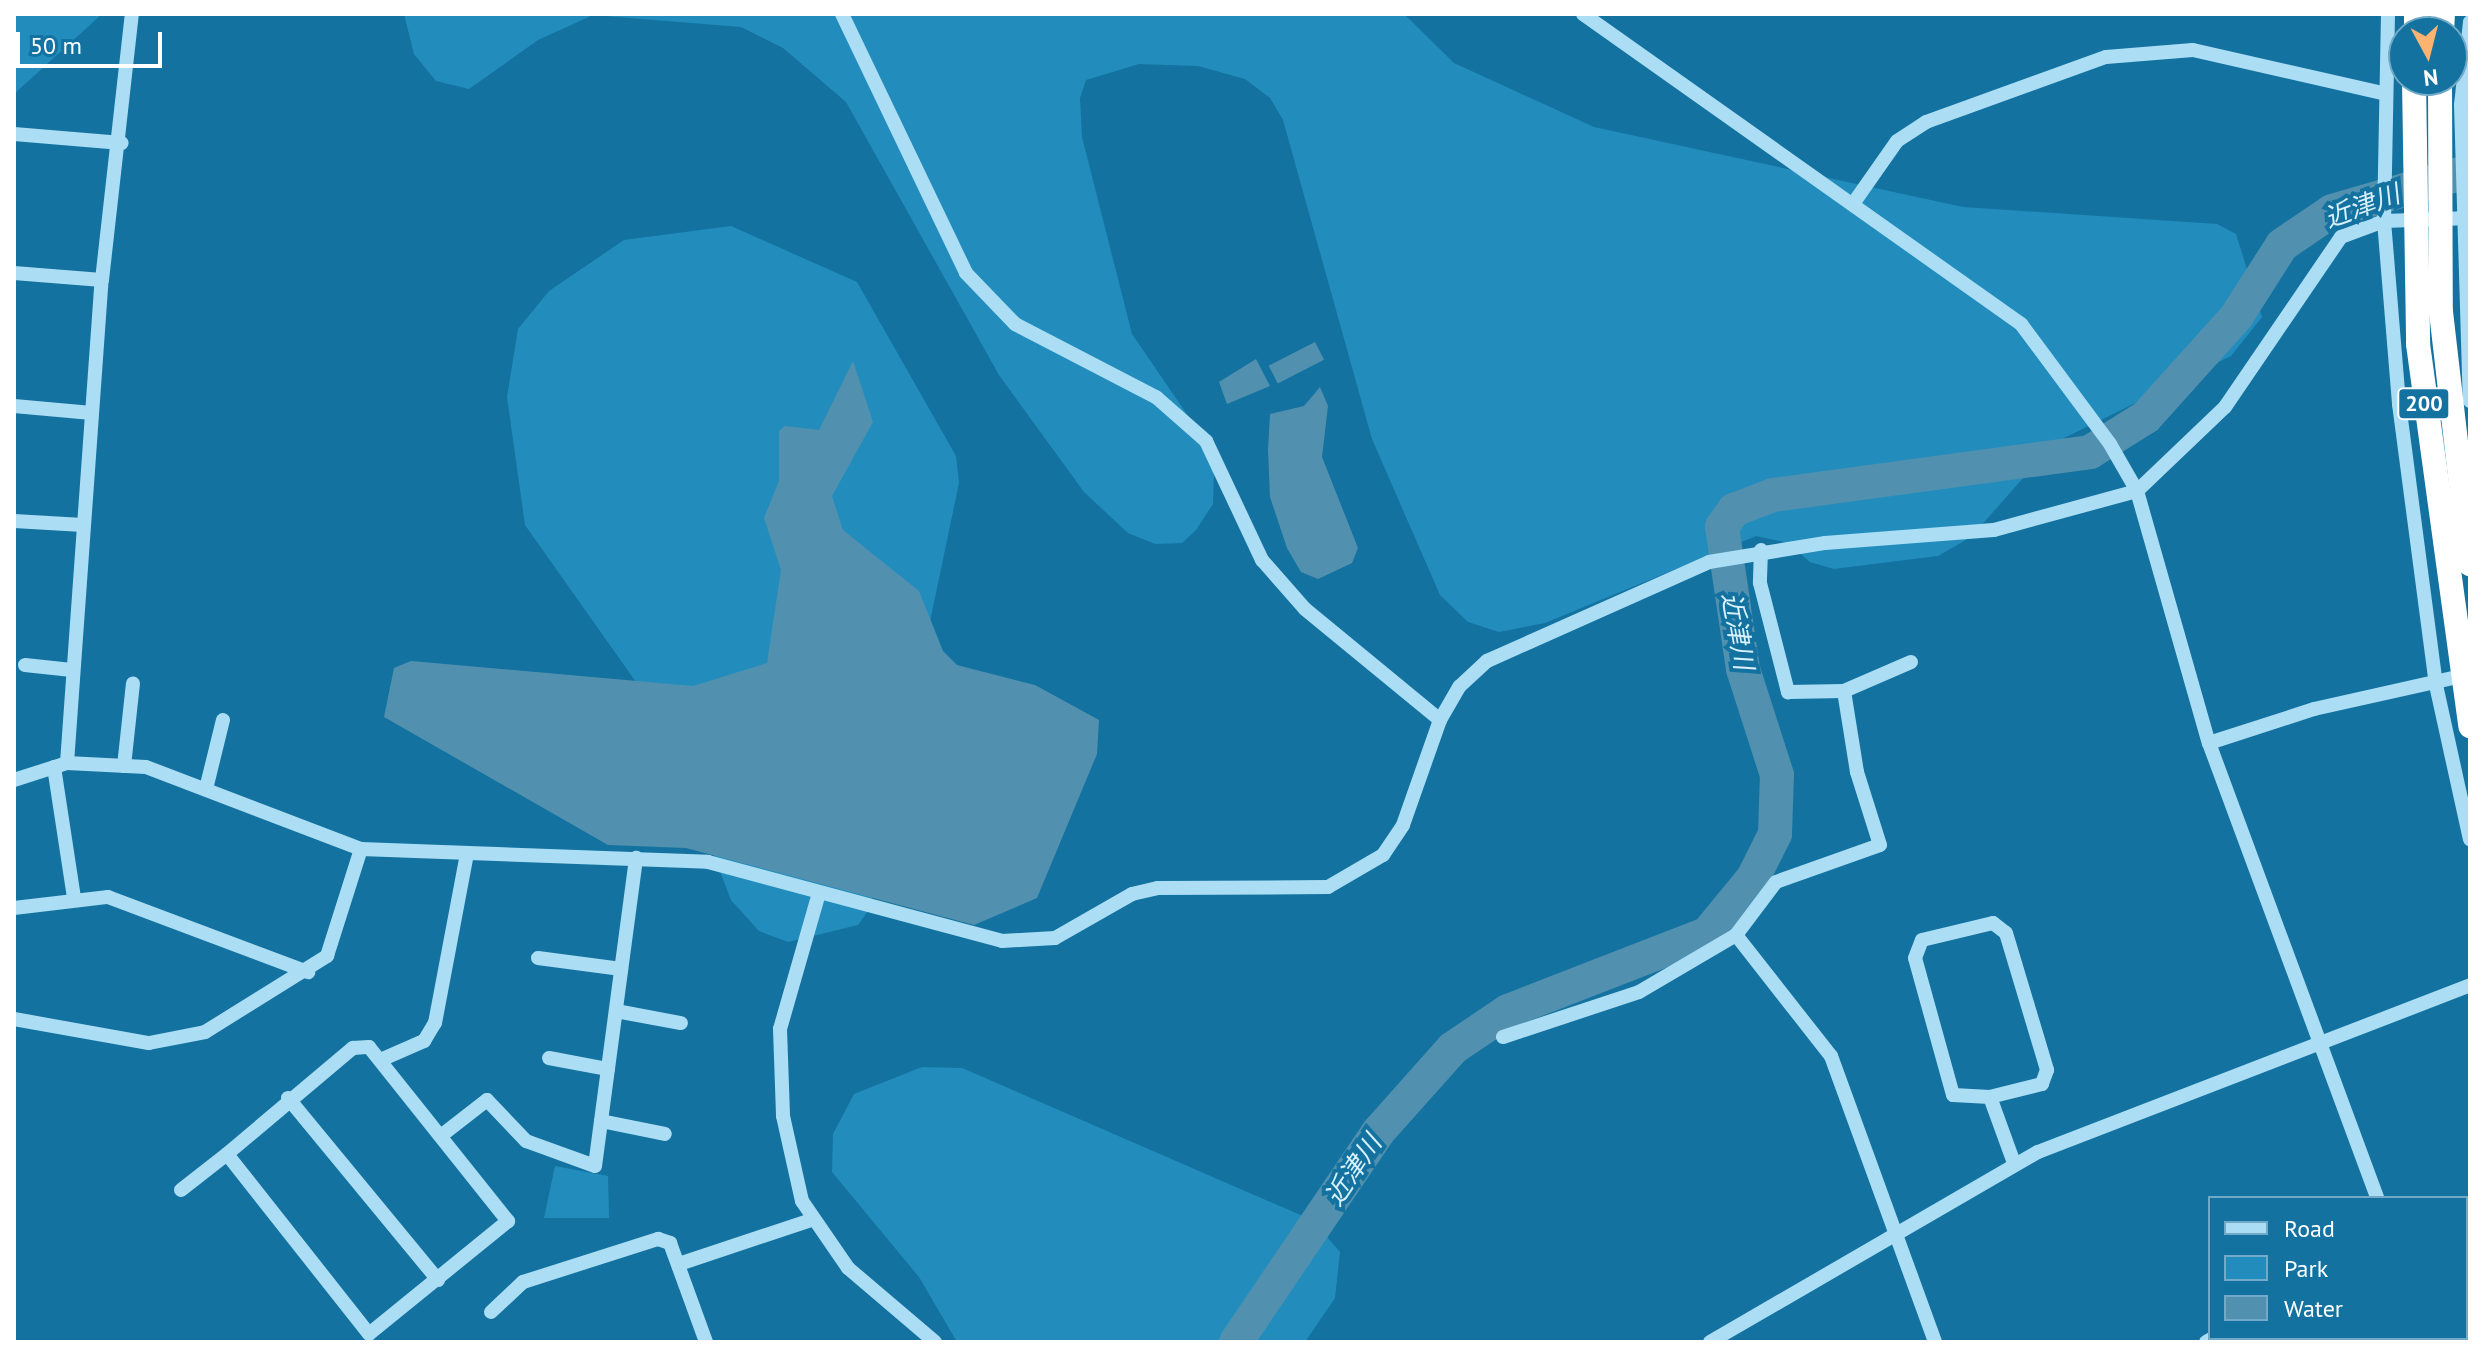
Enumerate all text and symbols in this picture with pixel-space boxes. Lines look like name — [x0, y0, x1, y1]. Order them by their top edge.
scale bar — [20, 16, 166, 66]
north arrow — [2388, 16, 2468, 96]
text: 50 m — [30, 30, 82, 61]
text: N — [2422, 63, 2440, 93]
water label: 近津川 — [2320, 178, 2404, 234]
road number: 200 — [2396, 386, 2452, 422]
water label: 近津川 — [1716, 590, 1760, 672]
water label: 近津川 — [1318, 1129, 1388, 1211]
legend — [2208, 1196, 2468, 1340]
text: Road — [2284, 1213, 2335, 1244]
text: Park — [2284, 1253, 2328, 1284]
text: Water — [2284, 1293, 2343, 1324]

